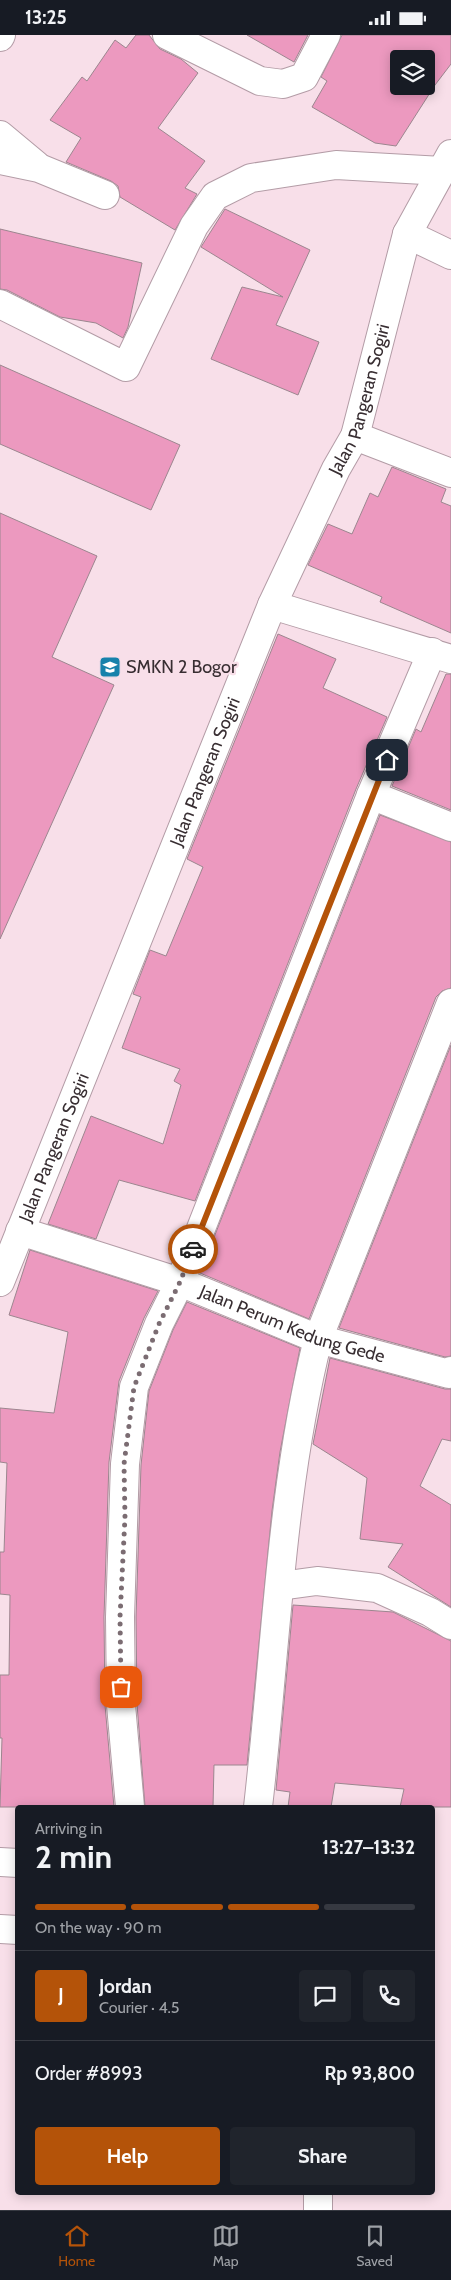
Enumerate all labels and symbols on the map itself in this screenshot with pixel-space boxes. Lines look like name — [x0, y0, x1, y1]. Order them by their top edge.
street label: Jalan Pangeran Sogiri — [323, 322, 394, 479]
school or university icon: SMKN 2 Bogor — [98, 655, 122, 679]
place label: SMKN 2 Bogor — [126, 656, 237, 678]
street label: Jalan Pangeran Sogiri — [165, 694, 245, 850]
pin — [366, 739, 408, 781]
street label: Jalan Pangeran Sogiri — [14, 1070, 94, 1226]
courier — [168, 1224, 218, 1274]
street label: Jalan Perum Kedung Gede — [195, 1280, 387, 1367]
pin — [100, 1666, 142, 1708]

